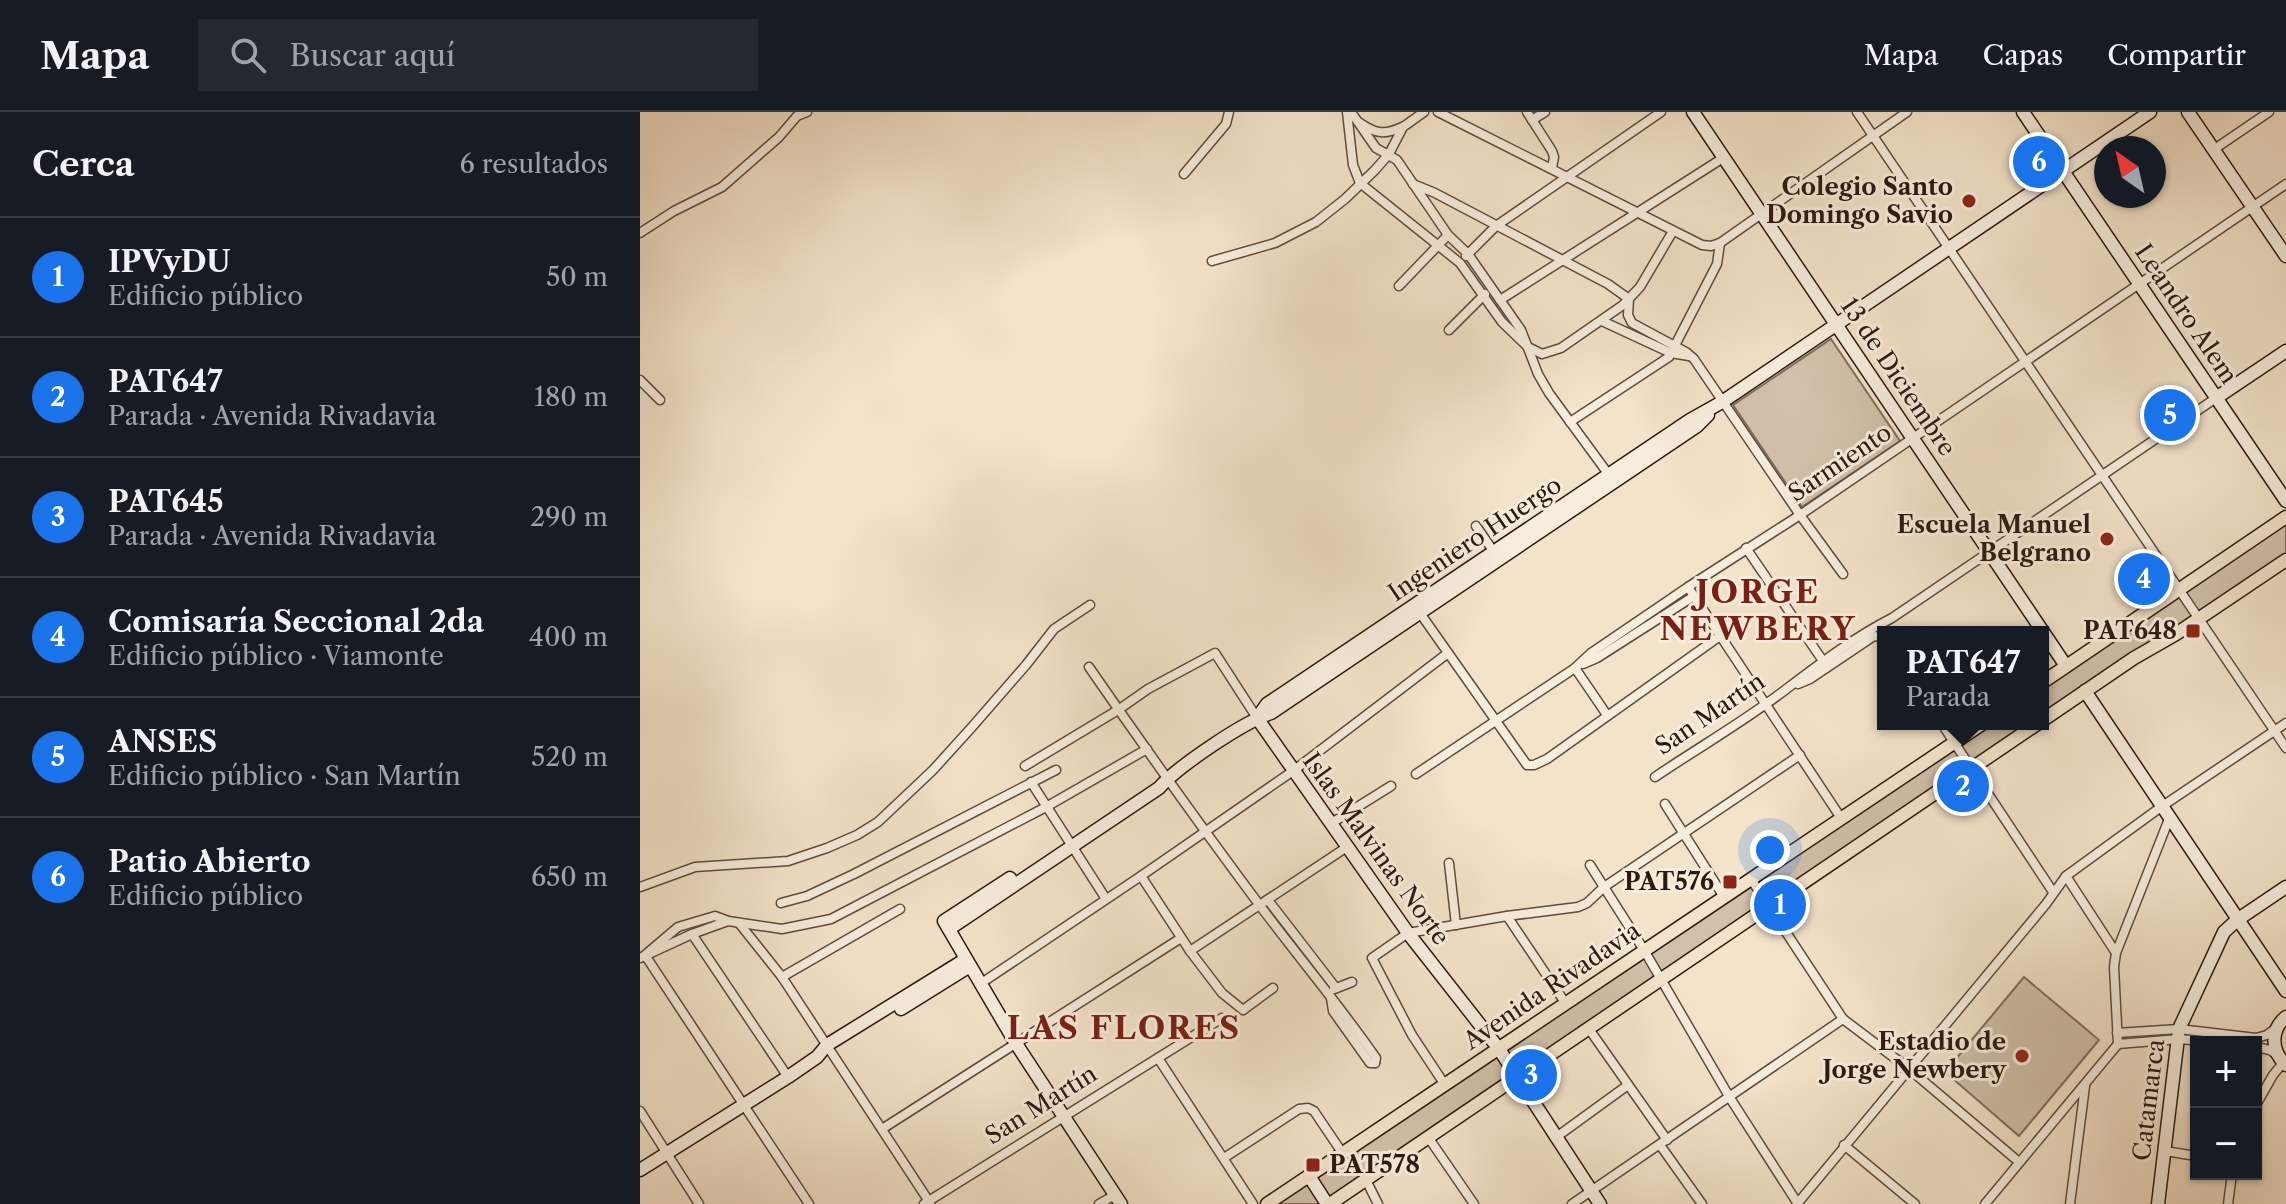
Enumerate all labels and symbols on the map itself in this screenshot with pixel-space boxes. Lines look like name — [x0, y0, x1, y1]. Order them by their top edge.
pin: 6 — [2013, 132, 2065, 192]
north arrow — [2094, 136, 2166, 208]
place label: Colegio Santo Domingo Savio — [1766, 172, 1953, 229]
marker: Colegio Santo Domingo Savio — [1960, 192, 1978, 210]
street label: Leandro Alem — [2129, 238, 2244, 389]
street label: 13 de Diciembre — [1835, 292, 1962, 461]
pin: 5 — [2144, 385, 2196, 445]
street label: Sarmiento — [1783, 417, 1897, 508]
street label: Ingeniero Huergo — [1383, 470, 1567, 607]
place label: Escuela Manuel Belgrano — [1897, 510, 2091, 567]
marker: Escuela Manuel Belgrano — [2098, 530, 2116, 548]
pin: 4 — [2118, 549, 2170, 609]
district label: JORGE NEWBERY — [1659, 572, 1857, 648]
place label: PAT648 — [2083, 616, 2177, 645]
marker: PAT648 — [2184, 622, 2202, 640]
street label: San Martín — [1649, 666, 1770, 761]
street label: Islas Malvinas Norte — [1297, 747, 1456, 950]
pin: 2 — [1937, 756, 1989, 816]
your location — [1750, 830, 1790, 870]
place label: PAT576 — [1624, 867, 1714, 896]
marker: PAT576 — [1721, 873, 1739, 891]
pin: 1 — [1754, 875, 1806, 935]
street label: Avenida Rivadavia — [1457, 916, 1646, 1056]
district label: LAS FLORES — [1007, 1008, 1241, 1047]
place label: Estadio de Jorge Newbery — [1818, 1027, 2007, 1084]
street label: Catamarca — [2127, 1037, 2170, 1162]
pin: 3 — [1505, 1045, 1557, 1105]
marker: Estadio de Jorge Newbery — [2013, 1047, 2031, 1065]
street label: San Martín — [980, 1059, 1102, 1150]
place label: PAT578 — [1329, 1150, 1420, 1179]
marker: PAT578 — [1304, 1156, 1322, 1174]

